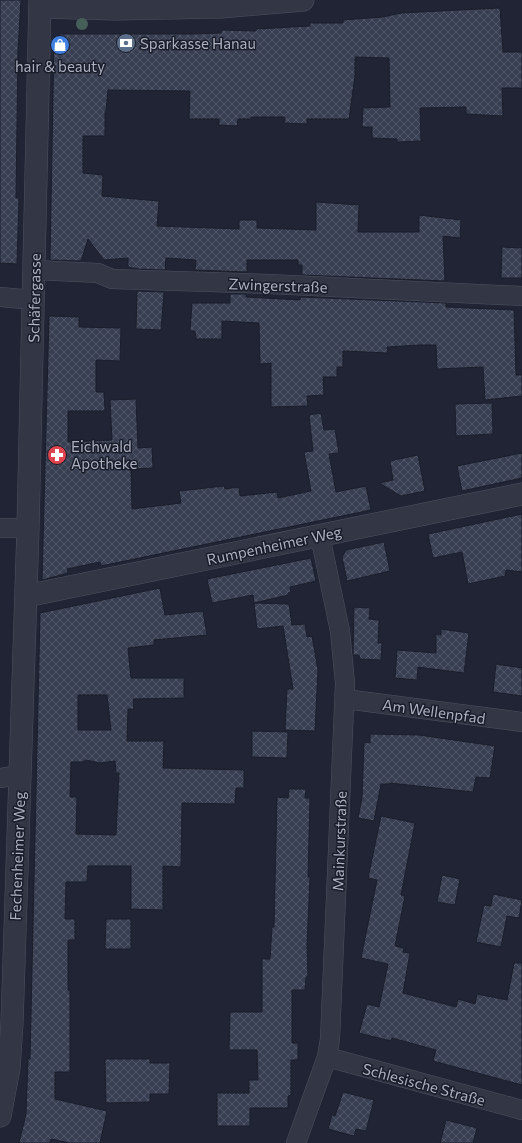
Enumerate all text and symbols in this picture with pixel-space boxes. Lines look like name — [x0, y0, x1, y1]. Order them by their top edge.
bank icon: Sparkasse Hanau — [115, 32, 137, 54]
shop icon: hair & beauty — [49, 34, 71, 56]
place label: Sparkasse Hanau — [140, 34, 256, 52]
place label: hair & beauty — [15, 57, 105, 75]
street label: Schäfergasse — [24, 253, 44, 343]
street label: Zwingerstraße — [228, 274, 328, 296]
place label: Eichwald Apotheke — [71, 437, 138, 472]
pharmacy icon: Eichwald Apotheke — [46, 444, 68, 466]
street label: Rumpenheimer Weg — [205, 522, 343, 568]
street label: Am Wellenpfad — [381, 695, 487, 727]
street label: Mainkurstraße — [328, 790, 350, 891]
street label: Fechenheimer Weg — [6, 791, 28, 921]
street label: Schlesische Straße — [361, 1059, 487, 1109]

